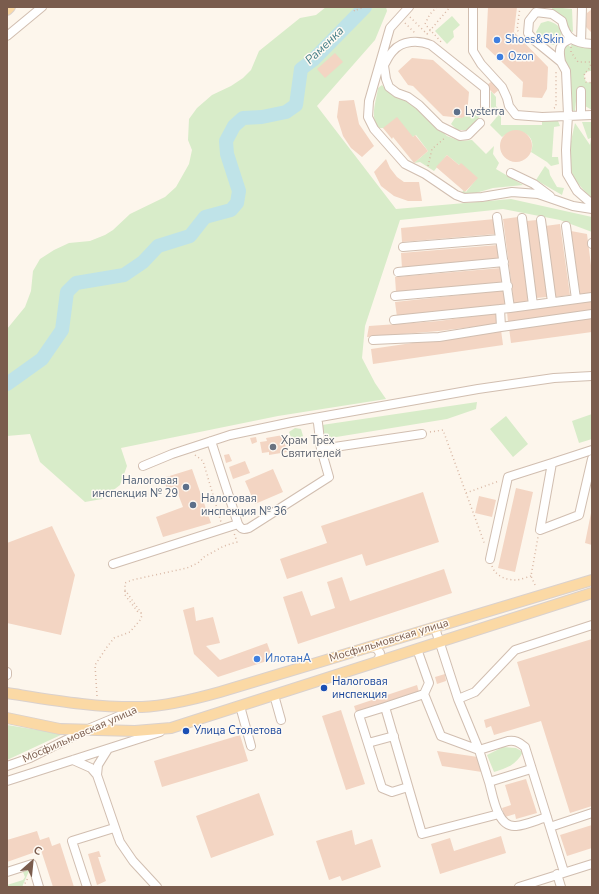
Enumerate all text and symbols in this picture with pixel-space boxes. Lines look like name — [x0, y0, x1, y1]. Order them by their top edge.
water label: Раменка — [303, 24, 347, 68]
place label: Shoes&Skin — [505, 33, 564, 47]
marker: Shoes&Skin — [492, 35, 502, 45]
place label: Ozon — [508, 50, 534, 64]
marker: Ozon — [495, 52, 505, 62]
place label: Lysterra — [465, 105, 505, 119]
marker: Lysterra — [452, 107, 462, 117]
place label: Храм Трёх Святителей — [281, 434, 341, 460]
marker: Храм Трёх Святителей — [268, 442, 278, 452]
place label: Налоговая инспекция № 29 — [92, 474, 178, 500]
marker: Налоговая инспекция № 29 — [181, 482, 191, 492]
place label: Налоговая инспекция № 36 — [201, 492, 287, 518]
marker: Налоговая инспекция № 36 — [188, 500, 198, 510]
street label: Мосфильмовская улица — [328, 617, 450, 665]
place label: ИлотанА — [265, 652, 311, 666]
marker: ИлотанА — [252, 654, 262, 664]
place label: Налоговая инспекция — [332, 675, 388, 701]
marker: Налоговая инспекция — [319, 683, 329, 693]
street label: Мосфильмовская улица — [21, 704, 139, 766]
place label: Улица Столетова — [194, 724, 282, 738]
marker: Улица Столетова — [181, 726, 191, 736]
north arrow — [12, 842, 52, 882]
text: С — [31, 842, 44, 859]

